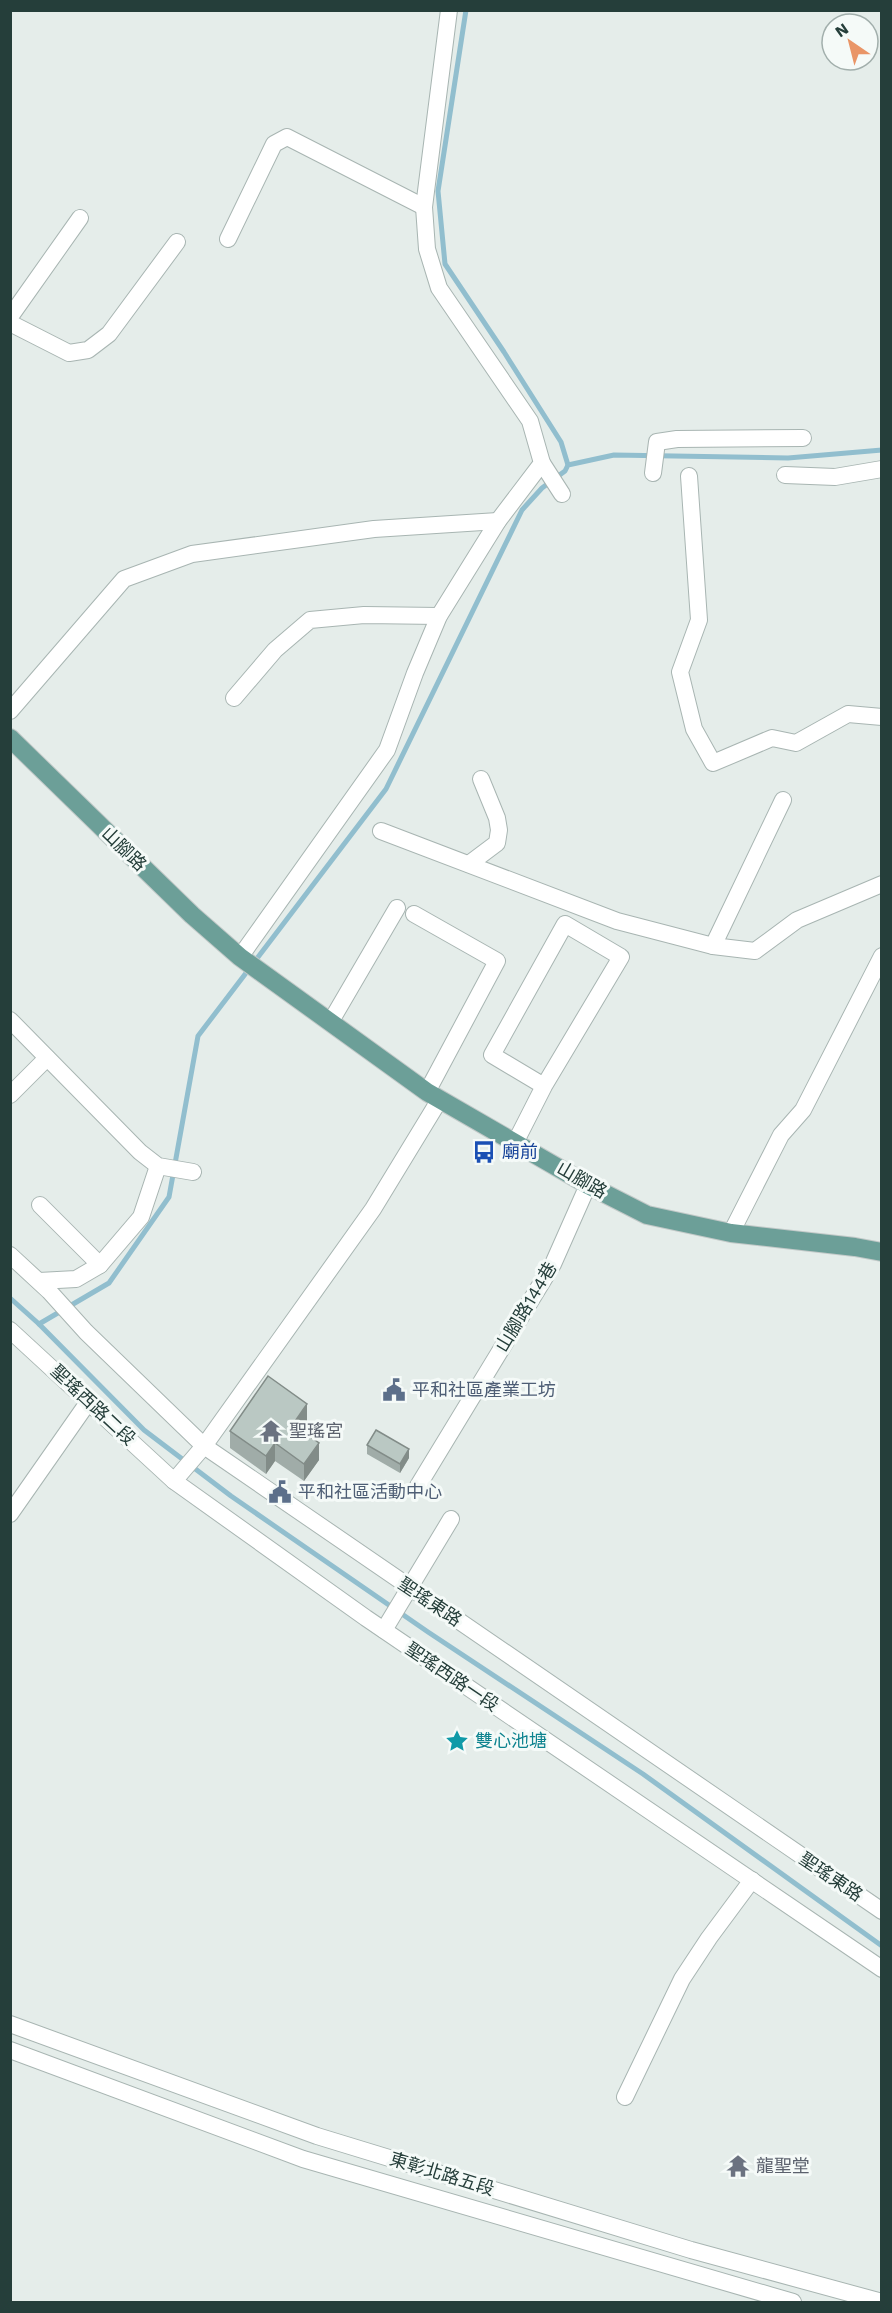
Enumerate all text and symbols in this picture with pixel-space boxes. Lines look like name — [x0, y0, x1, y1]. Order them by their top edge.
north arrow — [820, 12, 880, 72]
text: N — [831, 19, 852, 41]
street label: 山腳路 — [98, 822, 151, 875]
bus stop icon: 廟前 — [471, 1139, 497, 1165]
place label: 廟前 — [502, 1141, 538, 1162]
street label: 山腳路 — [554, 1157, 611, 1202]
street label: 山腳路144巷 — [491, 1258, 561, 1355]
street label: 聖瑤西路二段 — [47, 1360, 140, 1449]
public building icon: 平和社區產業工坊 — [381, 1377, 407, 1403]
place label: 平和社區產業工坊 — [412, 1379, 556, 1400]
temple icon: 聖瑤宮 — [258, 1418, 284, 1444]
place label: 聖瑤宮 — [289, 1420, 343, 1441]
public building icon: 平和社區活動中心 — [267, 1479, 293, 1505]
place label: 平和社區活動中心 — [298, 1481, 442, 1502]
street label: 聖瑤東路 — [395, 1573, 466, 1630]
street label: 聖瑤西路一段 — [402, 1638, 503, 1715]
place icon: 雙心池塘 — [444, 1728, 470, 1754]
place label: 雙心池塘 — [475, 1730, 547, 1751]
street label: 聖瑤東路 — [796, 1848, 867, 1905]
street label: 東彰北路五段 — [387, 2148, 497, 2199]
temple icon: 龍聖堂 — [725, 2153, 751, 2179]
place label: 龍聖堂 — [756, 2155, 810, 2176]

